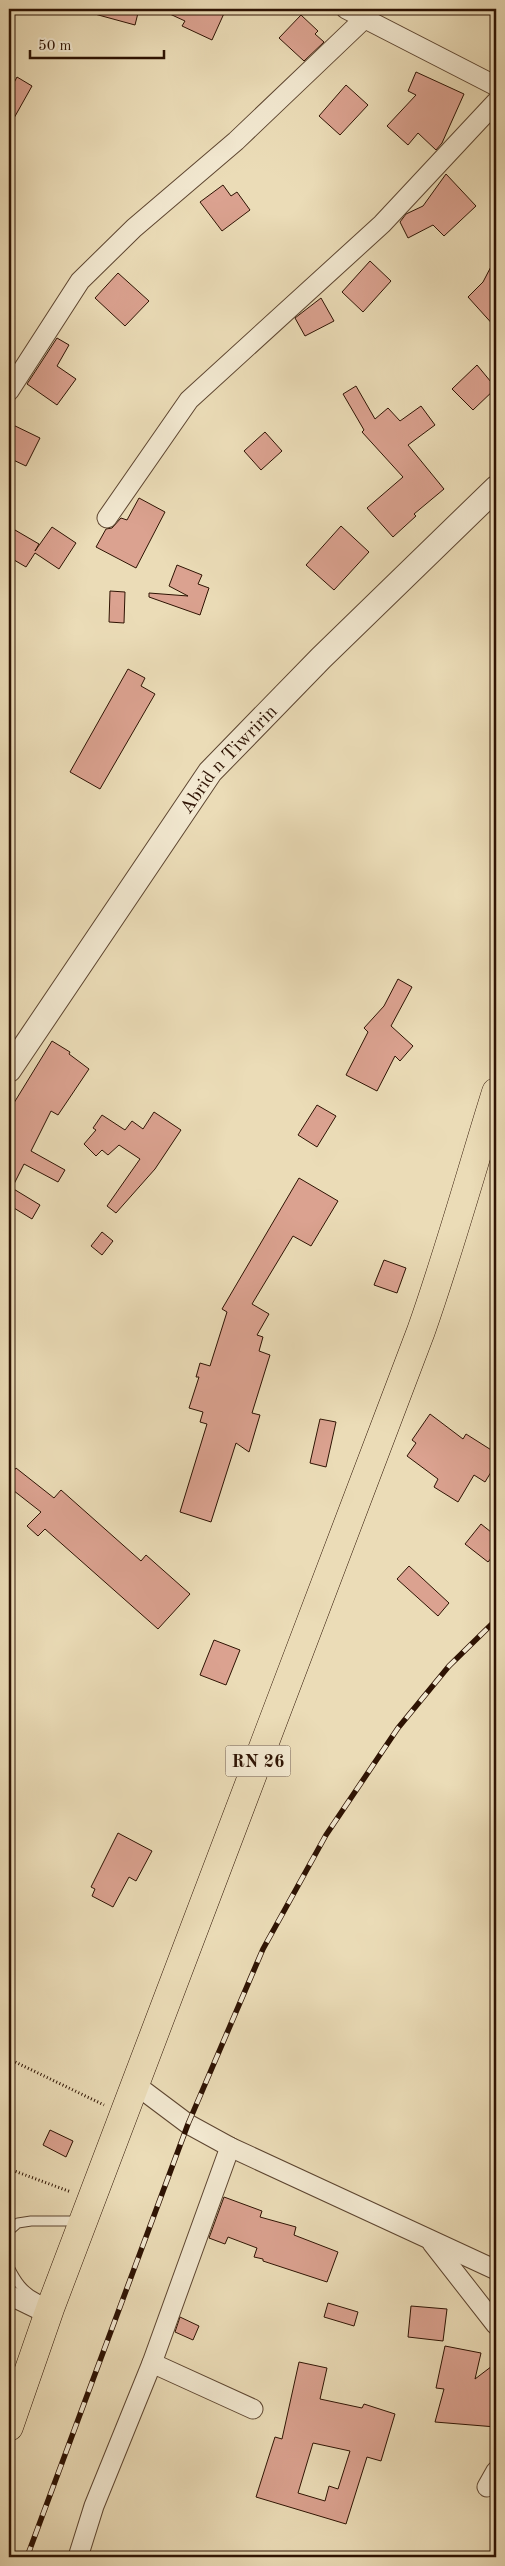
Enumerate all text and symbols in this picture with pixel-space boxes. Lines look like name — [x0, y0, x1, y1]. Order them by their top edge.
scale bar — [30, 28, 164, 60]
text: 50 m — [38, 39, 72, 54]
street label: Abrid n Tiwririn — [178, 702, 282, 818]
road number: RN 26 — [226, 1745, 290, 1776]

